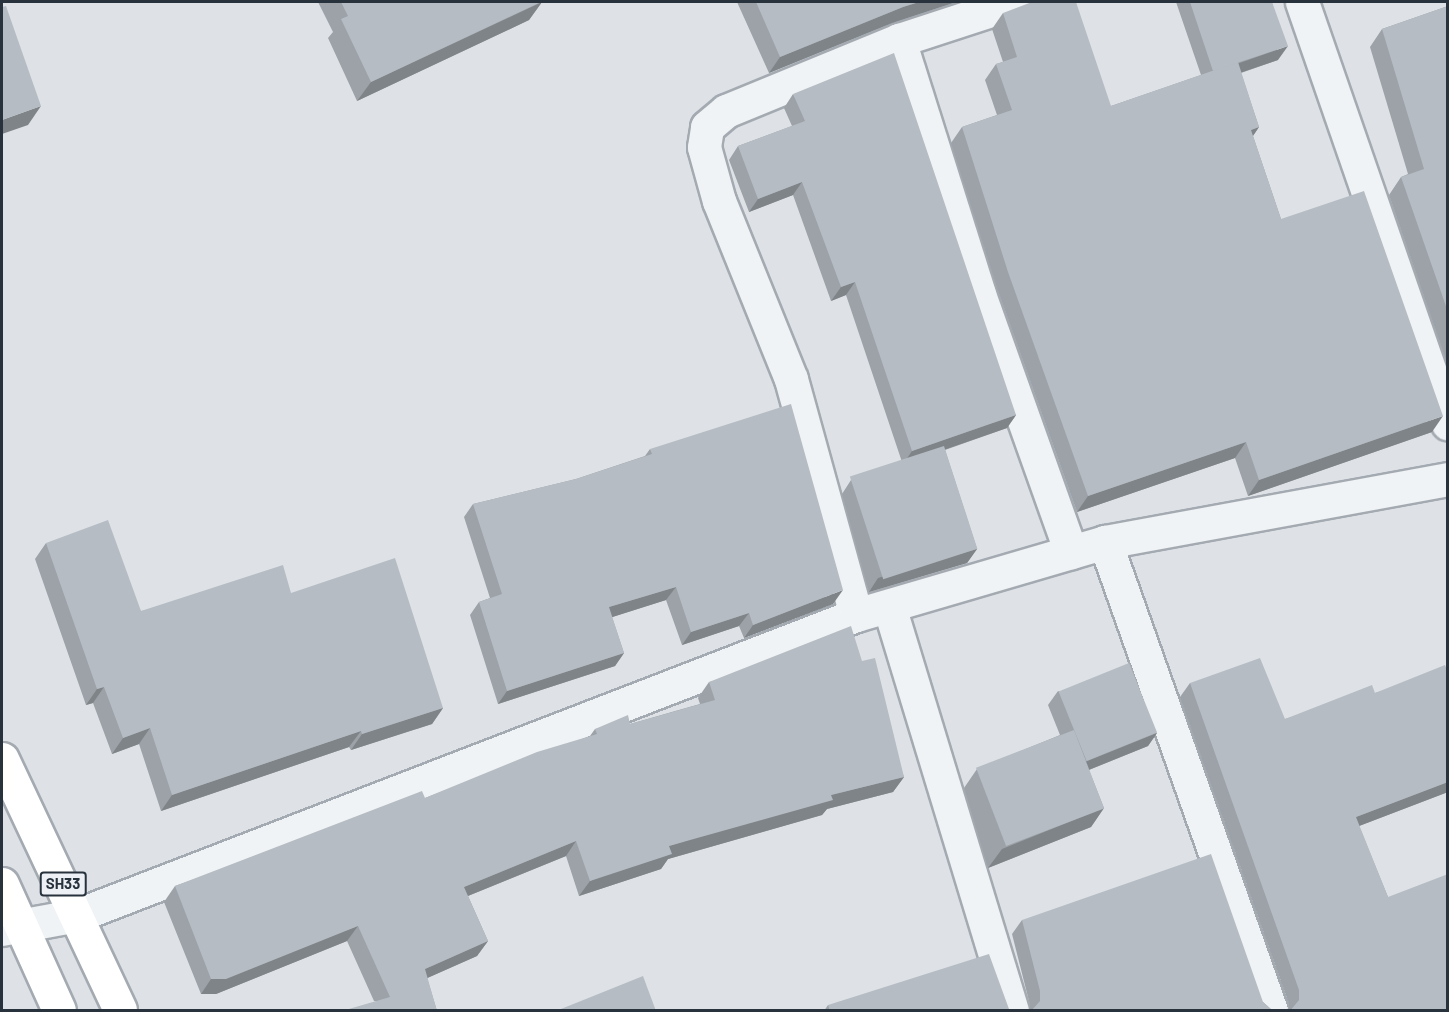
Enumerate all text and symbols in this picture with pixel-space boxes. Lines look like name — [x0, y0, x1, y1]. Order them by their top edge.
road number: SH33 — [39, 872, 87, 896]

